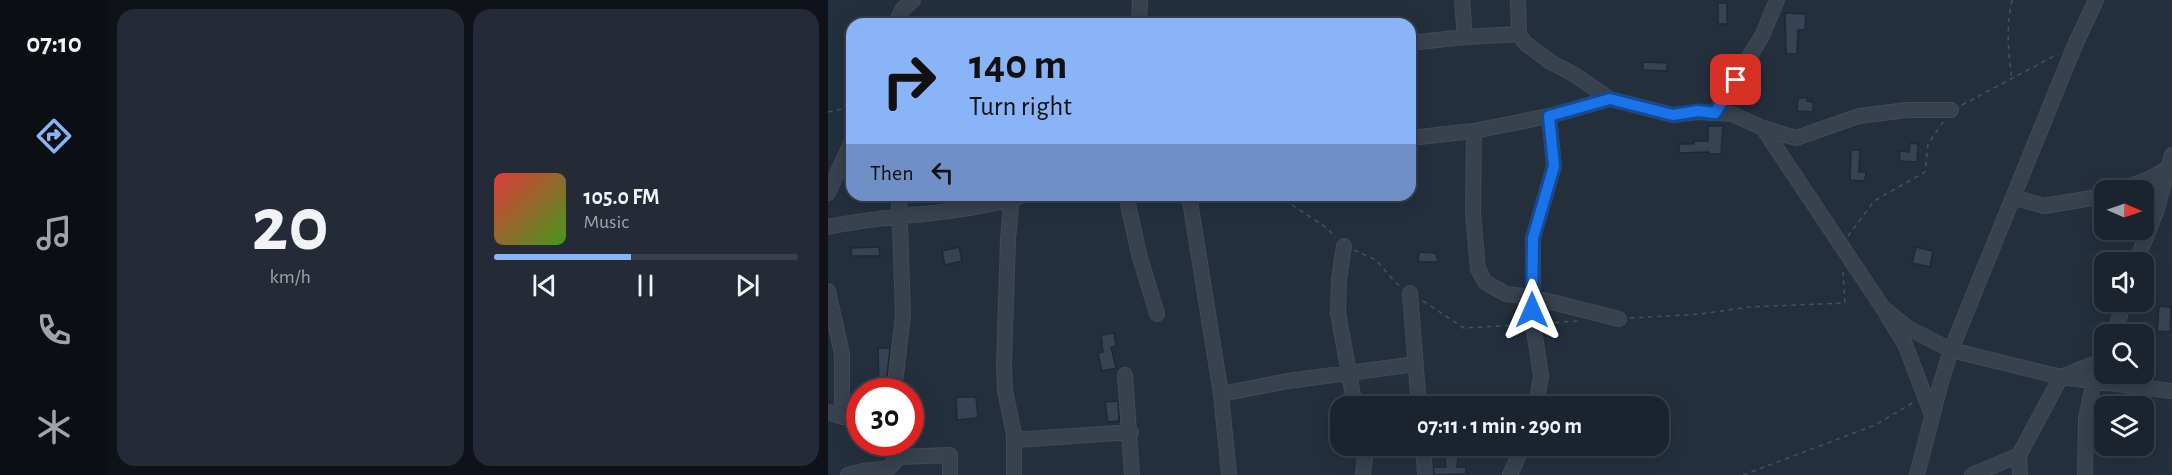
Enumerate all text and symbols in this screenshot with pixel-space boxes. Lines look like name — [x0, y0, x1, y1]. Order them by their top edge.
text: 07:10 — [26, 30, 82, 57]
icon: right — [870, 42, 948, 120]
text: 140 m — [969, 44, 1067, 86]
pin — [1710, 54, 1761, 105]
icon: arrive — [1719, 63, 1752, 96]
text: Turn right — [969, 93, 1072, 120]
icon: directions — [33, 115, 75, 157]
icon: left — [926, 156, 959, 189]
text: Then — [870, 162, 914, 184]
north arrow — [2094, 180, 2154, 240]
map controls — [2094, 180, 2154, 456]
text: 105.0 FM — [584, 186, 660, 208]
text: 20 — [252, 187, 329, 265]
icon: music — [33, 212, 75, 254]
text: Music — [584, 212, 629, 232]
button: sound — [2094, 252, 2154, 312]
text: km/h — [270, 267, 311, 287]
icon: previous — [528, 269, 561, 302]
icon: pause — [629, 269, 662, 302]
icon: next — [731, 269, 764, 302]
position arrow — [1500, 278, 1564, 342]
icon: phone — [33, 309, 75, 351]
button: search — [2094, 324, 2154, 384]
speed limit sign: 30 — [846, 378, 924, 456]
button: layers — [2094, 396, 2154, 456]
icon: climate — [33, 406, 75, 448]
text: 07:11 · 1 min · 290 m — [1417, 415, 1582, 437]

